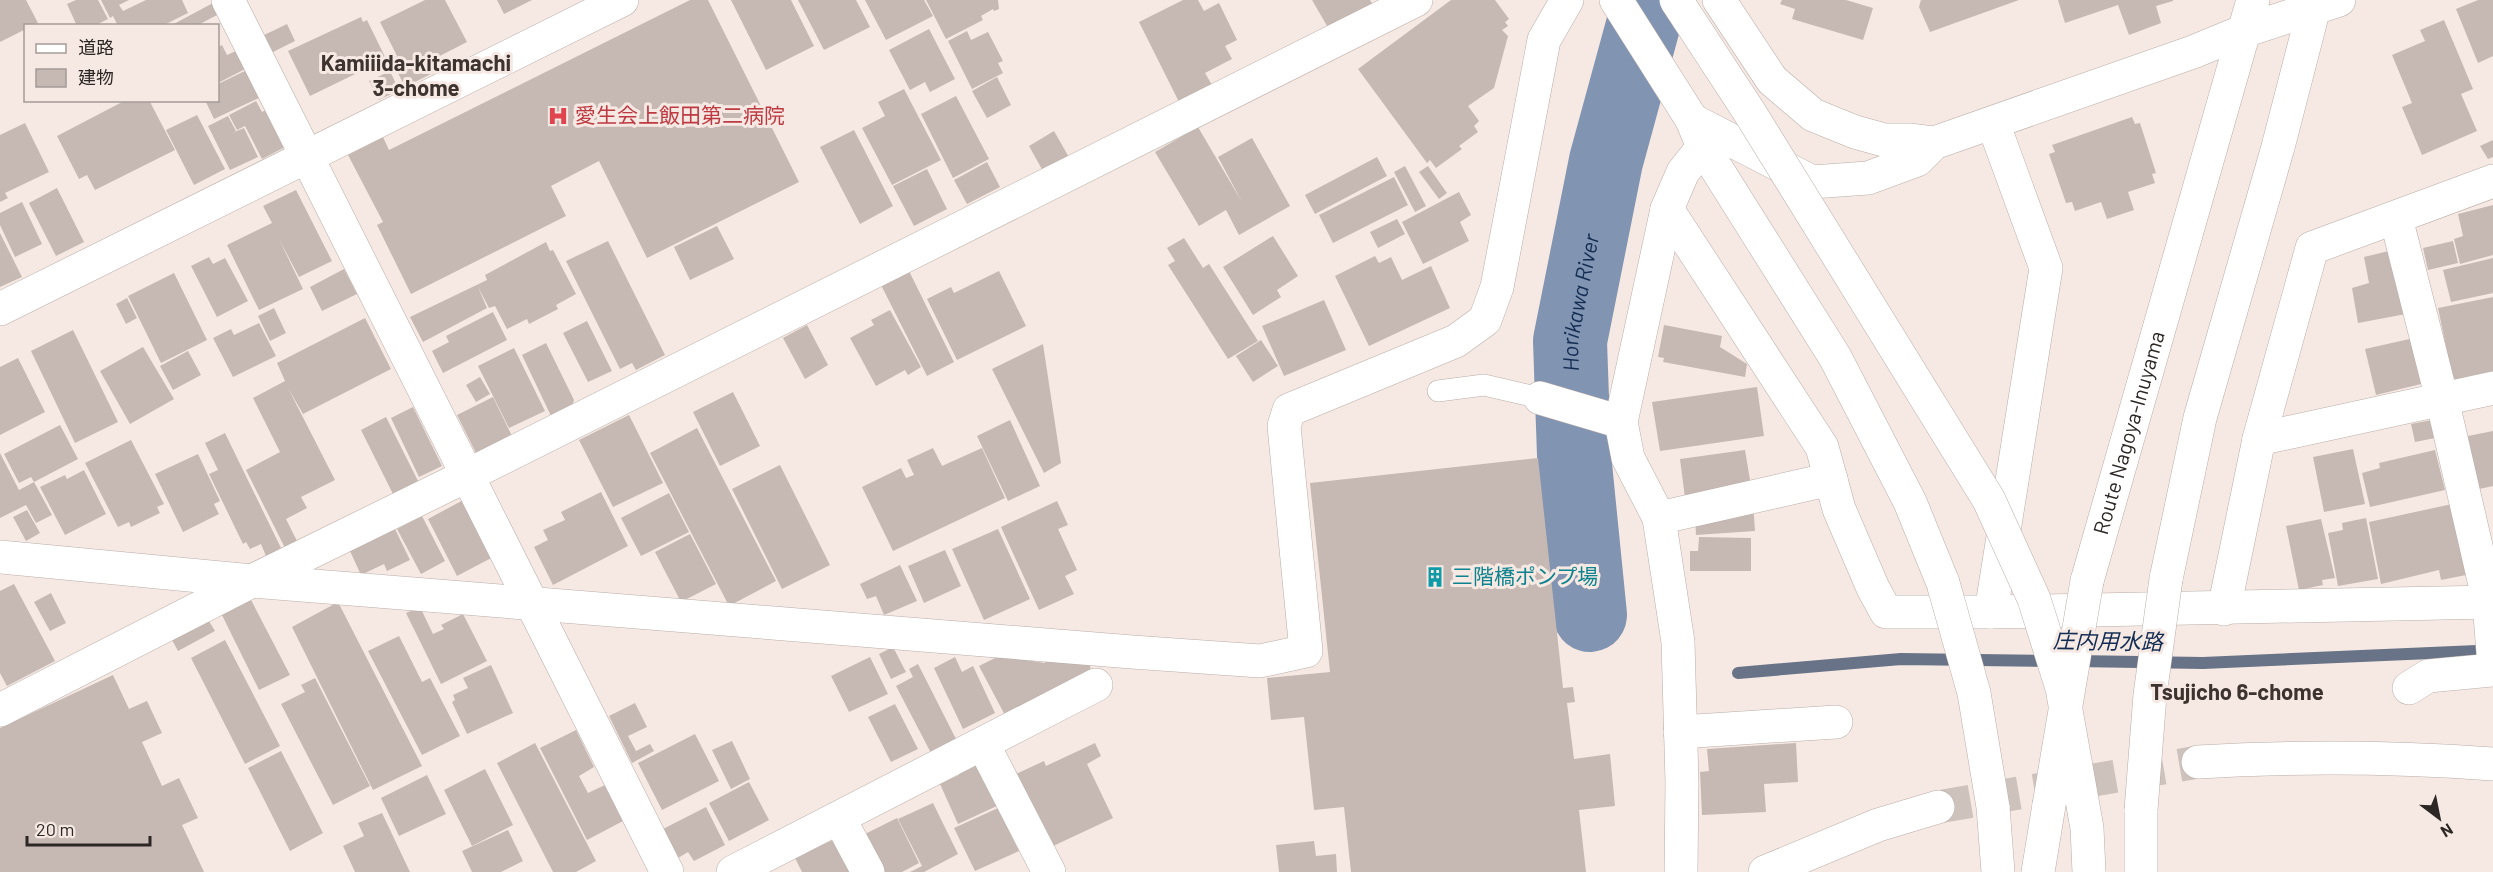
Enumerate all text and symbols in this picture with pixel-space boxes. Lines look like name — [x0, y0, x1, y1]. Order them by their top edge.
legend — [24, 24, 219, 102]
text: 道路 — [78, 36, 114, 58]
district label: Kamiiida-kitamachi 3-chome — [321, 49, 511, 100]
text: 建物 — [78, 66, 114, 88]
place label: 愛生会上飯田第二病院 — [575, 102, 785, 127]
hospital icon: 愛生会上飯田第二病院 — [546, 104, 570, 128]
water label: Horikawa River — [1556, 230, 1603, 372]
street label: Route Nagoya-Inuyama — [2087, 328, 2169, 537]
place label: 三階橋ポンプ場 — [1452, 563, 1598, 588]
building icon: 三階橋ポンプ場 — [1423, 565, 1447, 589]
water label: 庄内用水路 — [2053, 626, 2165, 654]
district label: Tsujicho 6-chome — [2150, 678, 2324, 704]
north arrow — [2409, 788, 2469, 848]
scale bar — [27, 809, 150, 847]
text: 20 m — [36, 818, 74, 840]
text: N — [2438, 820, 2457, 842]

